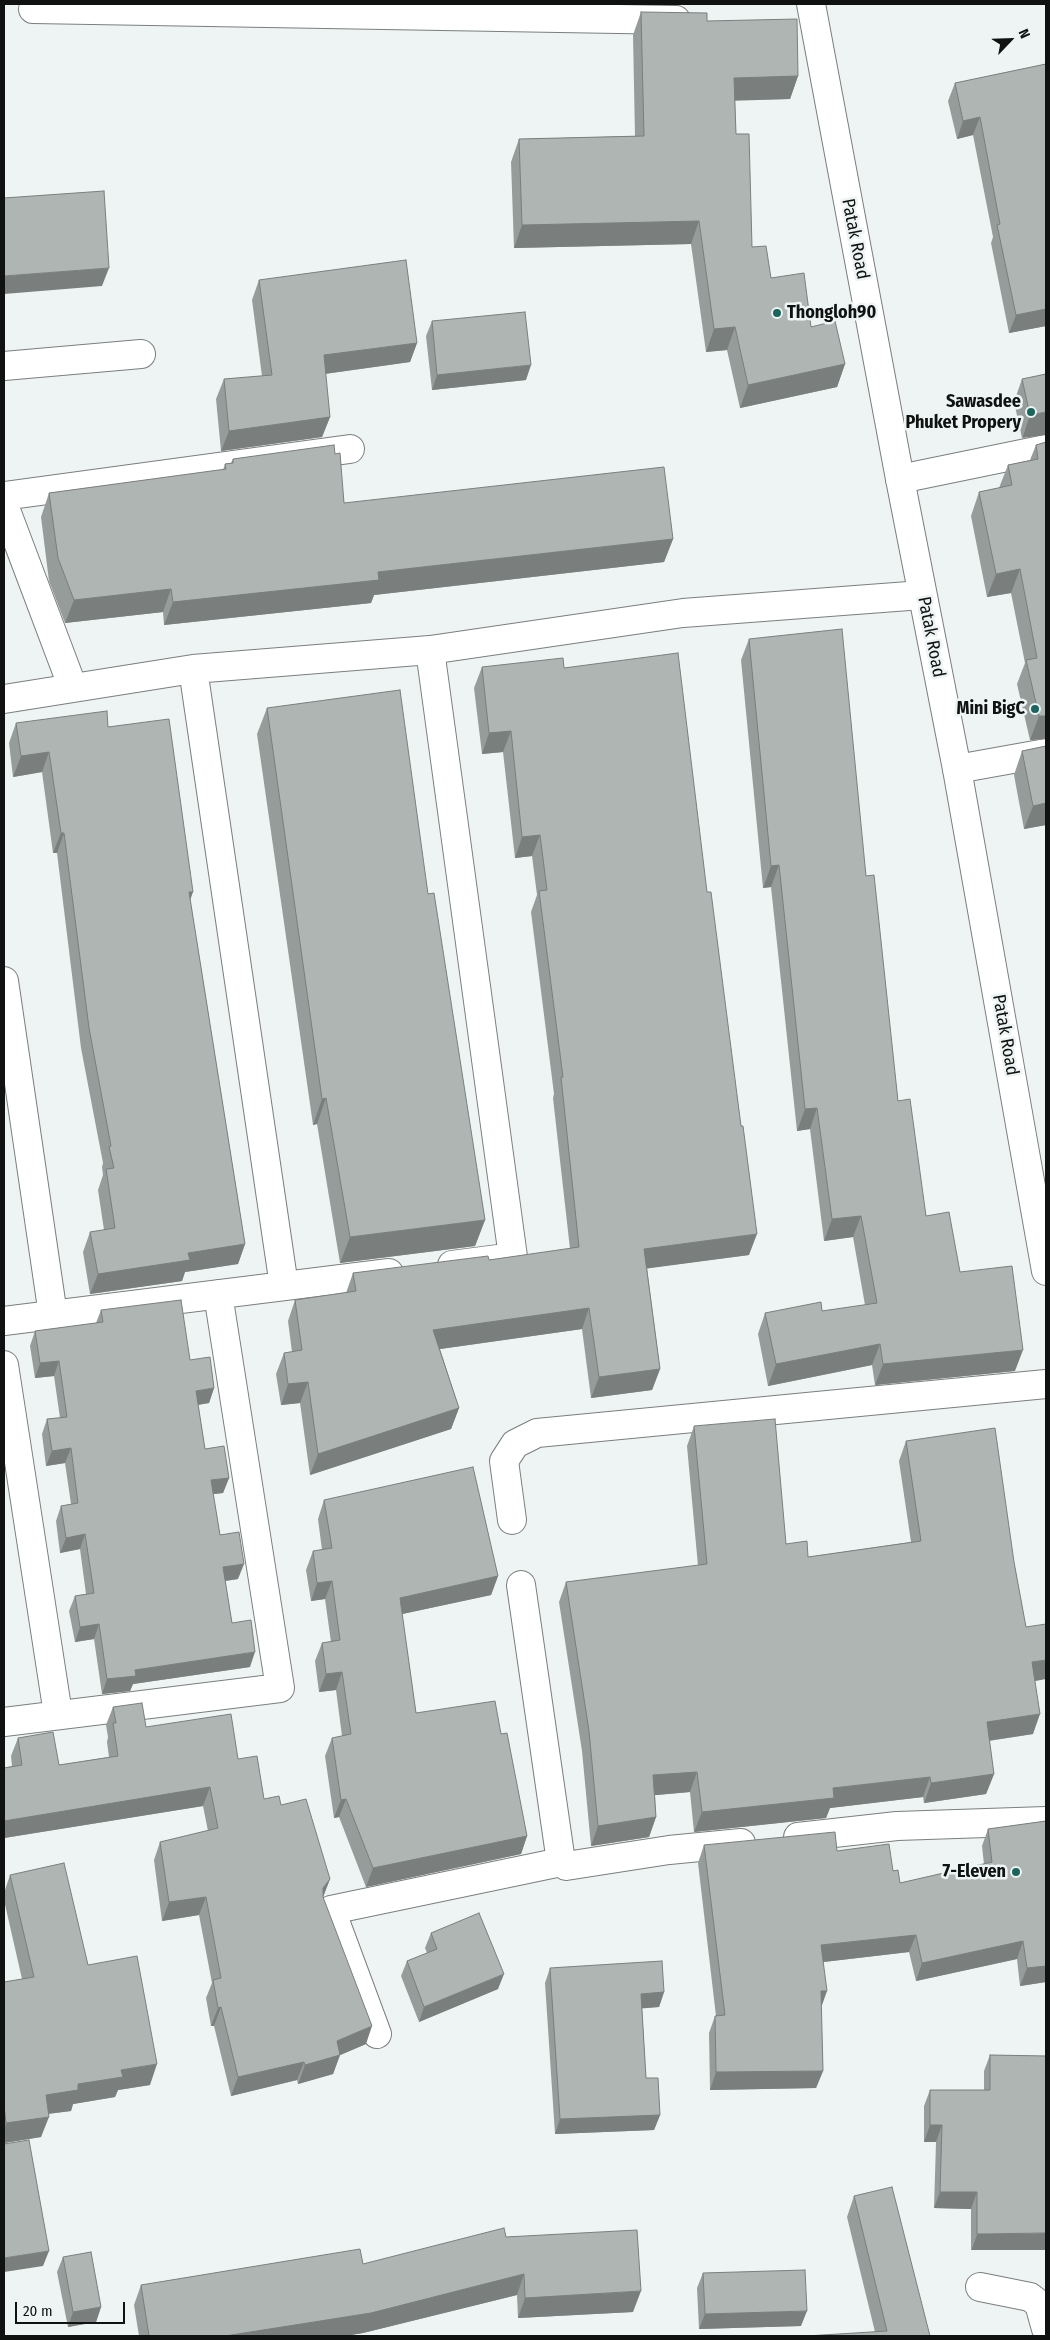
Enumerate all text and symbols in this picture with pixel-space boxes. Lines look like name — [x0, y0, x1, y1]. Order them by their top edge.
north arrow — [985, 15, 1035, 65]
text: N — [1015, 26, 1034, 41]
street label: Patak Road — [837, 197, 873, 281]
place label: Thongloh90 — [787, 302, 876, 324]
marker: Thongloh90 — [771, 307, 783, 319]
place label: Sawasdee Phuket Propery — [905, 391, 1021, 434]
marker: Sawasdee Phuket Propery — [1025, 406, 1037, 418]
street label: Patak Road — [913, 595, 949, 679]
place label: Mini BigC — [956, 698, 1025, 720]
marker: Mini BigC — [1029, 703, 1041, 715]
street label: Patak Road — [987, 993, 1023, 1077]
place label: 7-Eleven — [943, 1861, 1006, 1883]
marker: 7-Eleven — [1010, 1866, 1022, 1878]
scale bar — [18, 2292, 128, 2324]
text: 20 m — [23, 2302, 53, 2320]

